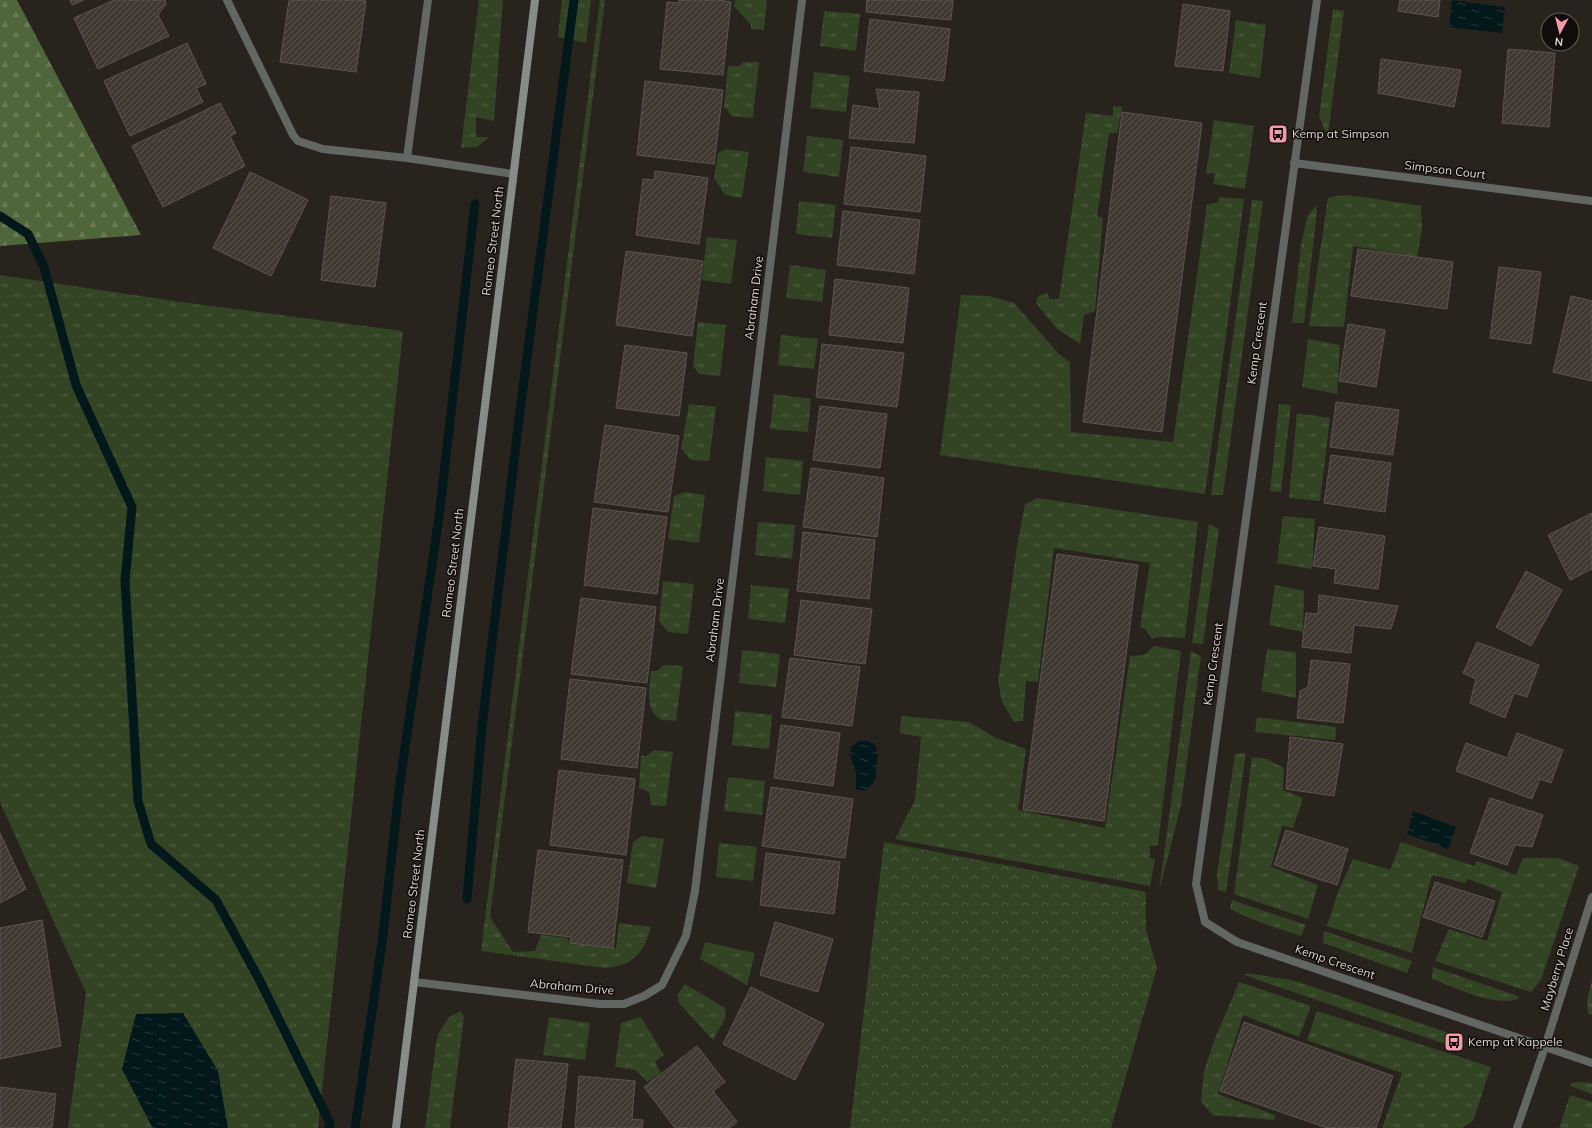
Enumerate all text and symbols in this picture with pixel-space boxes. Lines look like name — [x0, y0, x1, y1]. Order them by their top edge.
north arrow — [1540, 12, 1580, 52]
text: N — [1554, 34, 1564, 49]
bus stop icon: Kemp at Simpson — [1267, 123, 1289, 145]
place label: Kemp at Simpson — [1292, 126, 1389, 141]
street label: Simpson Court — [1404, 157, 1486, 182]
street label: Romeo Street North — [478, 185, 507, 296]
street label: Abraham Drive — [741, 255, 766, 341]
street label: Kemp Crescent — [1243, 301, 1270, 385]
street label: Romeo Street North — [438, 507, 467, 618]
street label: Abraham Drive — [702, 577, 727, 663]
street label: Kemp Crescent — [1199, 622, 1226, 706]
street label: Romeo Street North — [399, 828, 428, 939]
street label: Mayberry Place — [1537, 925, 1576, 1012]
street label: Kemp Crescent — [1293, 941, 1377, 982]
street label: Abraham Drive — [529, 975, 615, 998]
bus stop icon: Kemp at Kappele — [1443, 1031, 1465, 1053]
place label: Kemp at Kappele — [1468, 1034, 1563, 1049]

